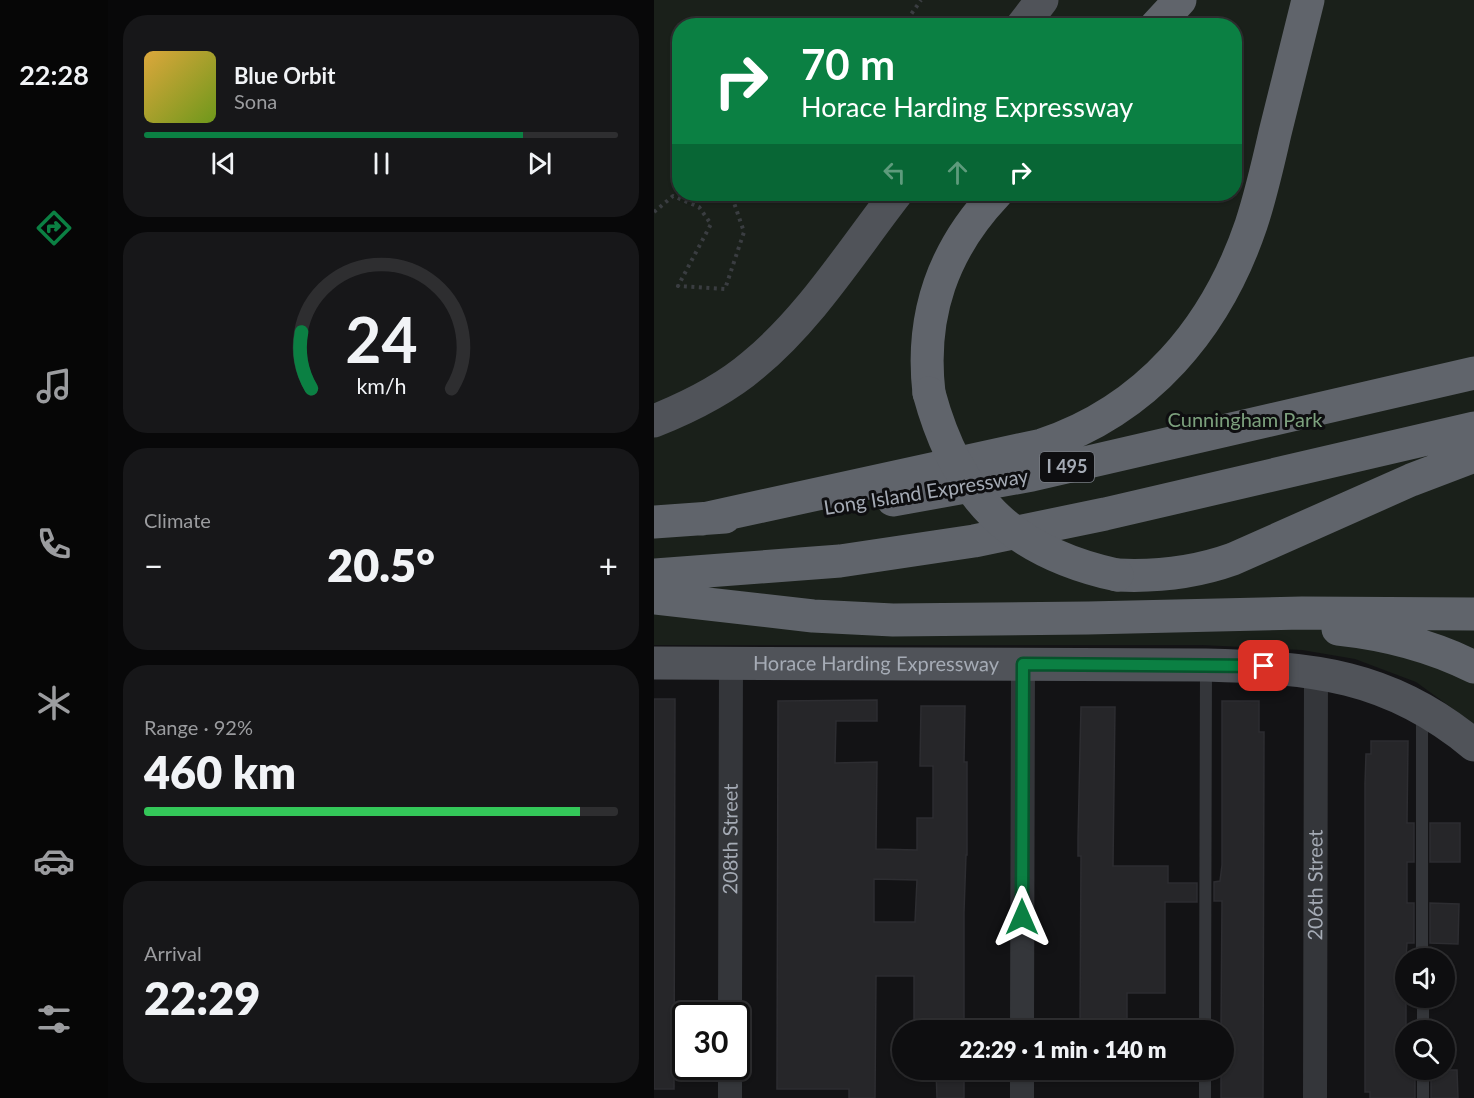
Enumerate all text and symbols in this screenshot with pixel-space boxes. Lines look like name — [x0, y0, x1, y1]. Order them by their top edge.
text: 70 m — [801, 39, 895, 89]
icon: right — [702, 42, 780, 120]
text: 22:28 — [19, 58, 89, 91]
text: Blue Orbit — [234, 62, 335, 89]
text: Sona — [234, 89, 277, 113]
text: Horace Harding Expressway — [801, 90, 1133, 123]
icon: previous — [207, 147, 240, 180]
icon: pause — [365, 147, 398, 180]
icon: next — [523, 147, 556, 180]
icon: left — [878, 156, 911, 189]
icon: ahead — [941, 156, 974, 189]
icon: right — [1004, 156, 1037, 189]
icon: directions — [33, 207, 75, 249]
text: 24 — [345, 302, 417, 377]
icon: music — [33, 365, 75, 407]
text: km/h — [356, 374, 406, 400]
park label: Cunningham Park — [1168, 407, 1323, 431]
road number: I 495 — [1040, 452, 1094, 482]
street label: Long Island Expressway — [822, 463, 1030, 519]
text: Climate — [144, 508, 211, 532]
icon: phone — [33, 523, 75, 565]
text: 20.5° — [327, 538, 435, 592]
text: − — [144, 545, 163, 585]
text: + — [599, 545, 618, 585]
pin — [1238, 640, 1289, 691]
icon: arrive — [1247, 649, 1280, 682]
street label: Horace Harding Expressway — [753, 650, 1000, 675]
icon: climate — [33, 682, 75, 724]
text: Range · 92% — [144, 715, 253, 739]
text: 460 km — [144, 745, 296, 799]
street label: 208th Street — [717, 783, 742, 895]
street label: 206th Street — [1302, 829, 1327, 941]
icon: car — [33, 840, 75, 882]
position arrow — [990, 885, 1054, 949]
text: Arrival — [144, 941, 202, 965]
map controls — [1395, 948, 1455, 1080]
button: sound — [1395, 948, 1455, 1008]
text: 22:29 — [144, 971, 260, 1025]
icon: filters — [33, 998, 75, 1040]
speed limit sign: 30 — [672, 1002, 750, 1080]
button: search — [1395, 1020, 1455, 1080]
text: 22:29 · 1 min · 140 m — [960, 1036, 1166, 1063]

